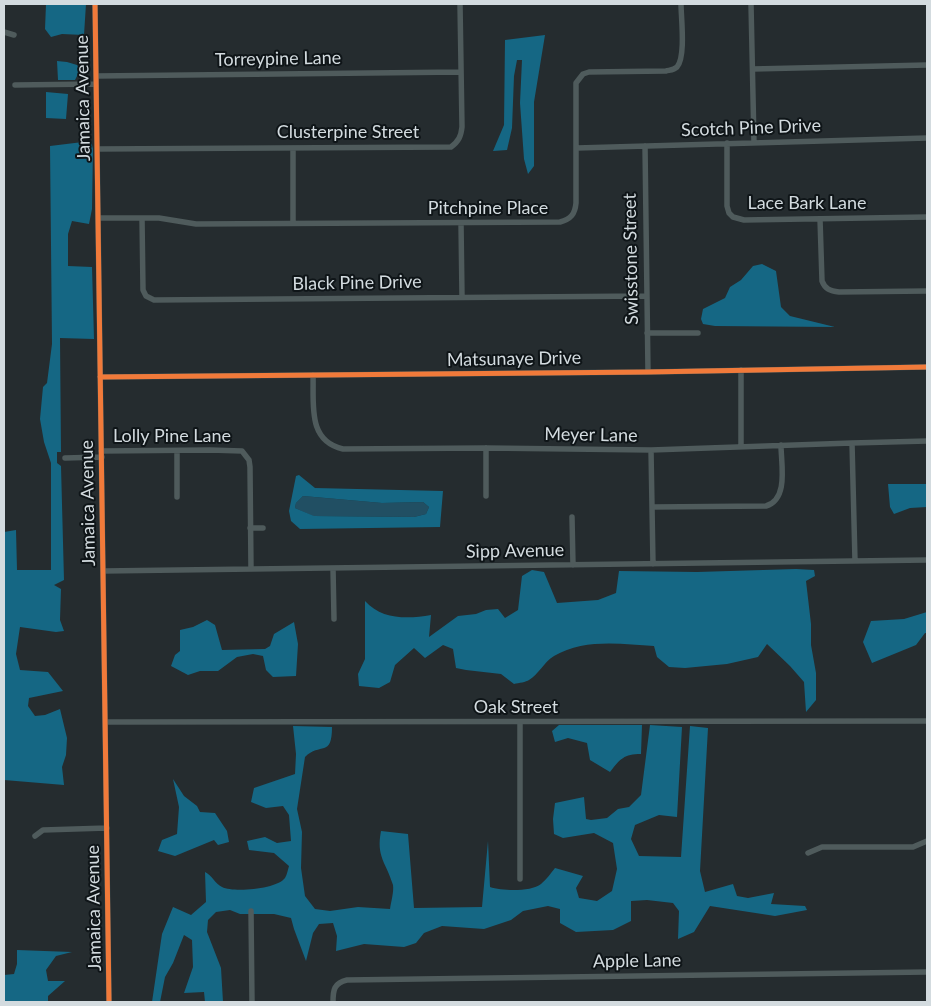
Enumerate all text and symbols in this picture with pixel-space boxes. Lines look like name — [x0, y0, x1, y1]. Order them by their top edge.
street label: Jamaica Avenue — [71, 35, 95, 161]
street label: Torreypine Lane — [215, 47, 341, 71]
street label: Scotch Pine Drive — [681, 115, 821, 141]
street label: Clusterpine Street — [277, 121, 419, 143]
street label: Lace Bark Lane — [747, 192, 867, 214]
street label: Swisstone Street — [619, 193, 643, 325]
street label: Pitchpine Place — [428, 197, 548, 219]
street label: Black Pine Drive — [292, 271, 422, 295]
street label: Matsunaye Drive — [447, 347, 581, 371]
street label: Meyer Lane — [544, 423, 638, 447]
street label: Lolly Pine Lane — [113, 425, 231, 447]
street label: Jamaica Avenue — [76, 440, 100, 566]
street label: Sipp Avenue — [466, 539, 564, 563]
street label: Oak Street — [474, 696, 558, 718]
street label: Jamaica Avenue — [82, 845, 106, 971]
street label: Apple Lane — [593, 949, 681, 973]

